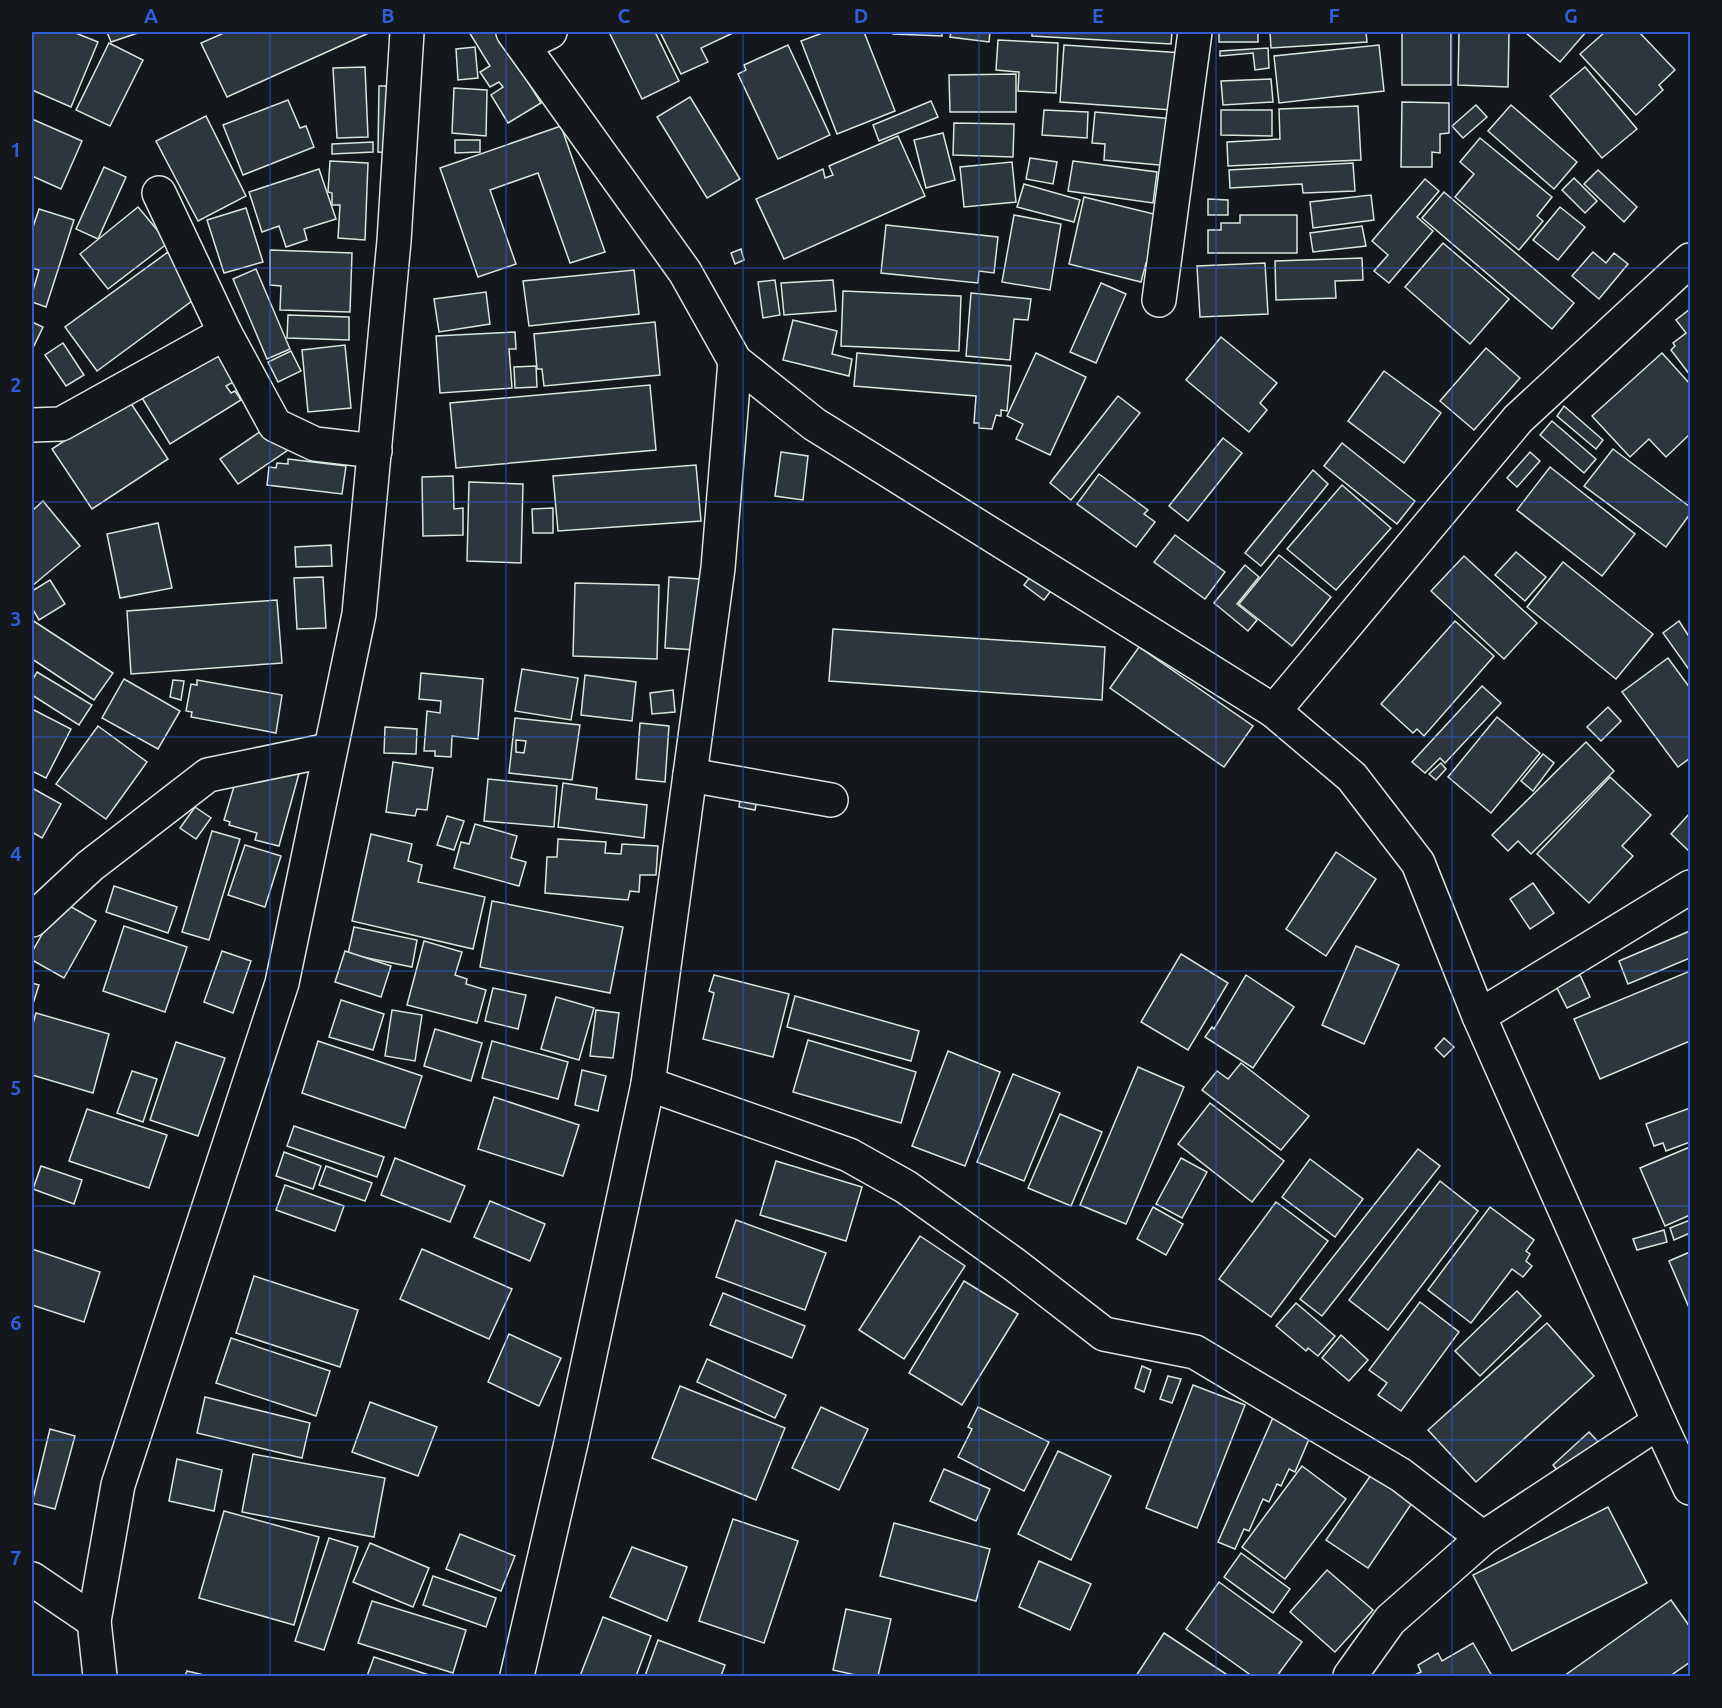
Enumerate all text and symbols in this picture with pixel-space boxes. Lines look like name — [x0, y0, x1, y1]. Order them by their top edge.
text: A — [144, 4, 158, 27]
text: B — [381, 4, 395, 27]
text: C — [618, 4, 631, 27]
text: D — [854, 4, 868, 27]
text: E — [1092, 4, 1104, 27]
text: F — [1328, 4, 1340, 27]
text: G — [1564, 4, 1578, 27]
text: 1 — [10, 138, 22, 161]
text: 2 — [10, 373, 22, 396]
text: 3 — [10, 607, 22, 630]
text: 4 — [10, 842, 22, 865]
text: 5 — [10, 1076, 22, 1099]
text: 6 — [10, 1311, 22, 1334]
text: 7 — [10, 1546, 22, 1569]

